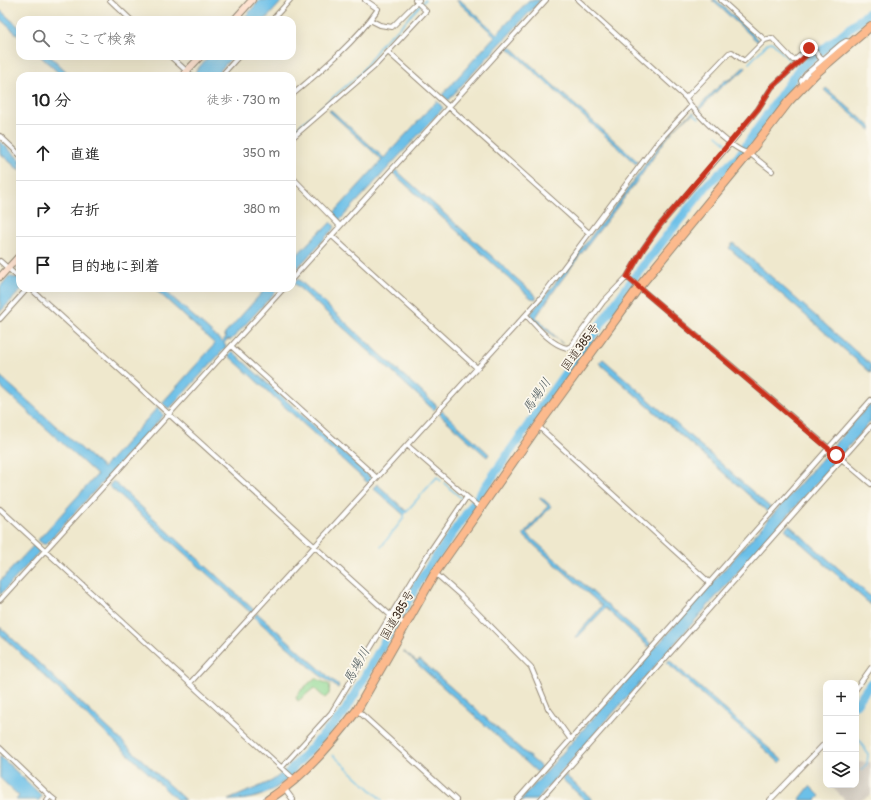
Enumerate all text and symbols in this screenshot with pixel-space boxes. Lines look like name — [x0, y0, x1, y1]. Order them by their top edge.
search box — [16, 16, 296, 60]
icon: search — [30, 27, 52, 49]
text: ここで検索 — [62, 30, 137, 49]
route end — [800, 39, 818, 57]
text: 10 分 — [32, 90, 71, 111]
text: 徒歩 · 730 m — [207, 92, 280, 108]
icon: ahead — [32, 142, 54, 164]
text: 直進 — [70, 145, 100, 164]
text: 350 m — [242, 145, 280, 161]
icon: right — [32, 198, 54, 220]
text: 右折 — [70, 201, 100, 220]
text: 380 m — [243, 201, 280, 217]
icon: arrive — [32, 254, 54, 276]
text: 目的地に到着 — [70, 257, 160, 276]
street label: 国道385号 — [558, 321, 603, 374]
water label: 馬場川 — [519, 375, 555, 416]
route start — [827, 446, 845, 464]
street label: 国道385号 — [377, 588, 418, 643]
water label: 馬場川 — [340, 645, 374, 686]
map controls — [823, 680, 859, 788]
button: + — [823, 680, 859, 716]
button: − — [823, 716, 859, 752]
button: layers — [823, 752, 859, 788]

